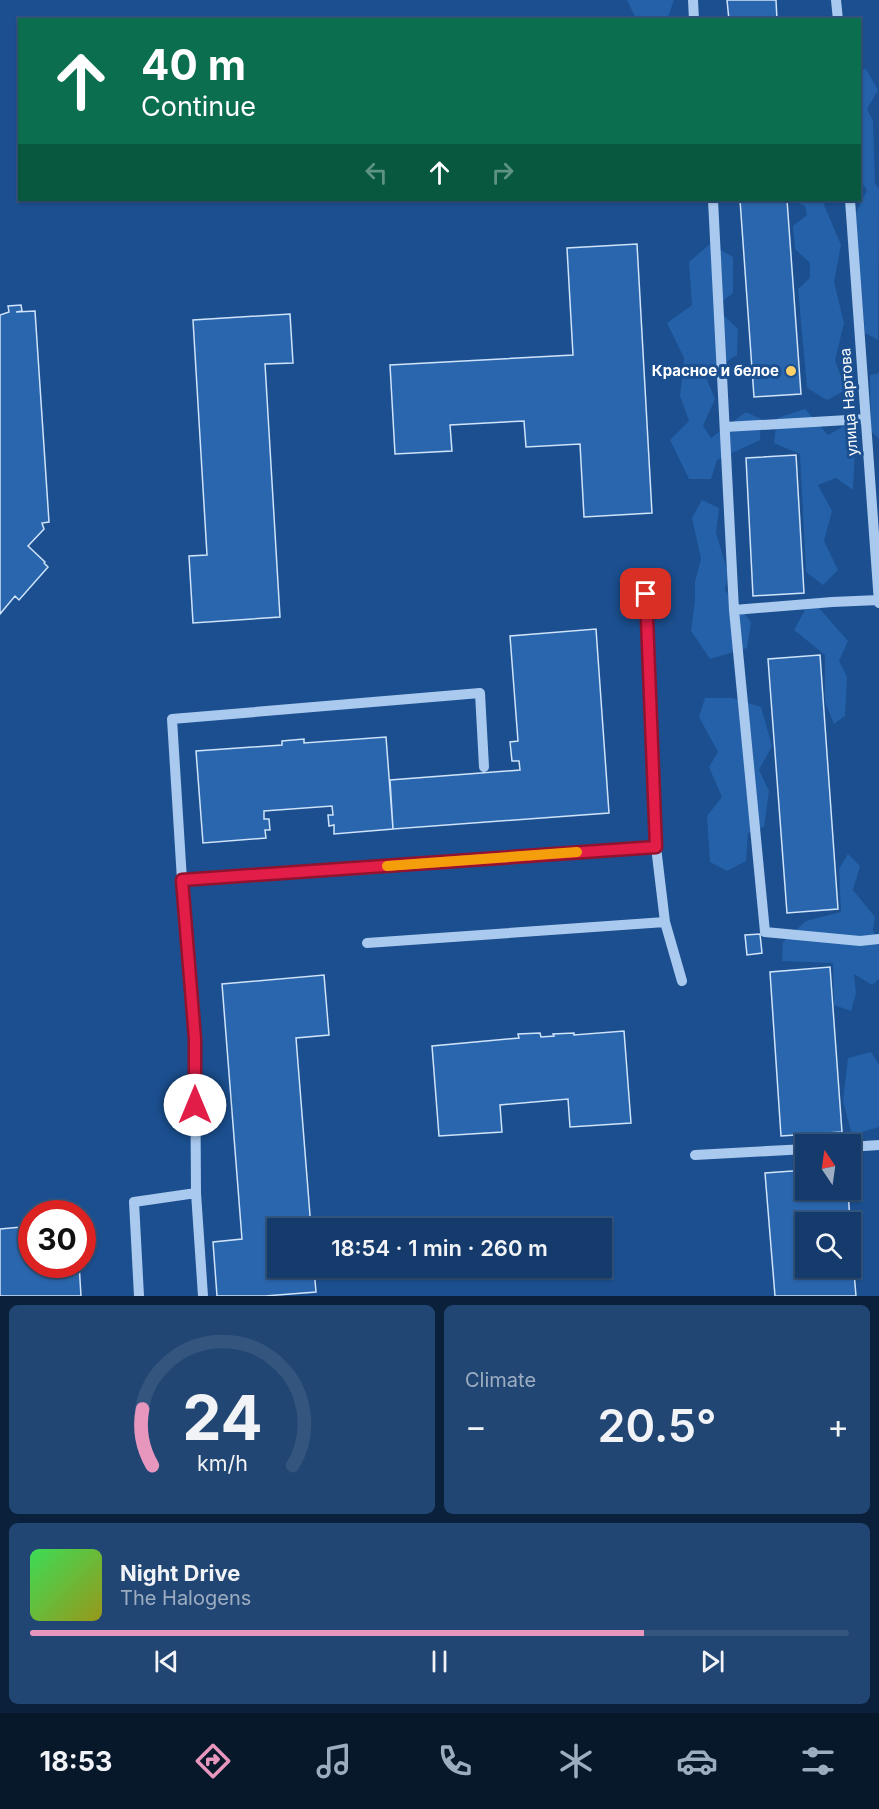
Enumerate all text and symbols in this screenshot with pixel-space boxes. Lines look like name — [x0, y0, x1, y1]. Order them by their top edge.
text: 40 m — [141, 39, 246, 90]
icon: ahead — [42, 42, 120, 120]
text: Continue — [141, 90, 256, 123]
icon: left — [360, 156, 393, 189]
icon: ahead — [423, 156, 456, 189]
icon: right — [486, 156, 519, 189]
street label: улица Нартова — [835, 347, 862, 457]
place label: Красное и белое — [652, 361, 779, 380]
marker: Красное и белое — [784, 364, 798, 378]
pin — [620, 568, 671, 619]
icon: arrive — [629, 577, 662, 610]
position arrow — [163, 1073, 227, 1137]
north arrow — [795, 1134, 861, 1200]
map controls — [795, 1134, 861, 1278]
speed limit sign: 30 — [18, 1200, 96, 1278]
button: search — [795, 1212, 861, 1278]
text: 18:54 · 1 min · 260 m — [331, 1235, 548, 1261]
text: Climate — [465, 1368, 536, 1392]
text: 24 — [182, 1380, 262, 1455]
text: 20.5° — [597, 1398, 717, 1453]
text: − — [465, 1406, 487, 1446]
text: + — [827, 1406, 849, 1446]
text: km/h — [197, 1451, 247, 1477]
text: Night Drive — [120, 1560, 240, 1586]
text: The Halogens — [120, 1586, 251, 1610]
icon: previous — [150, 1645, 183, 1678]
icon: pause — [423, 1645, 456, 1678]
icon: next — [696, 1645, 729, 1678]
icon: directions — [192, 1740, 234, 1782]
icon: music — [313, 1740, 355, 1782]
icon: phone — [434, 1740, 476, 1782]
icon: climate — [555, 1740, 597, 1782]
icon: car — [676, 1740, 718, 1782]
icon: filters — [797, 1740, 839, 1782]
text: 18:53 — [40, 1745, 112, 1778]

